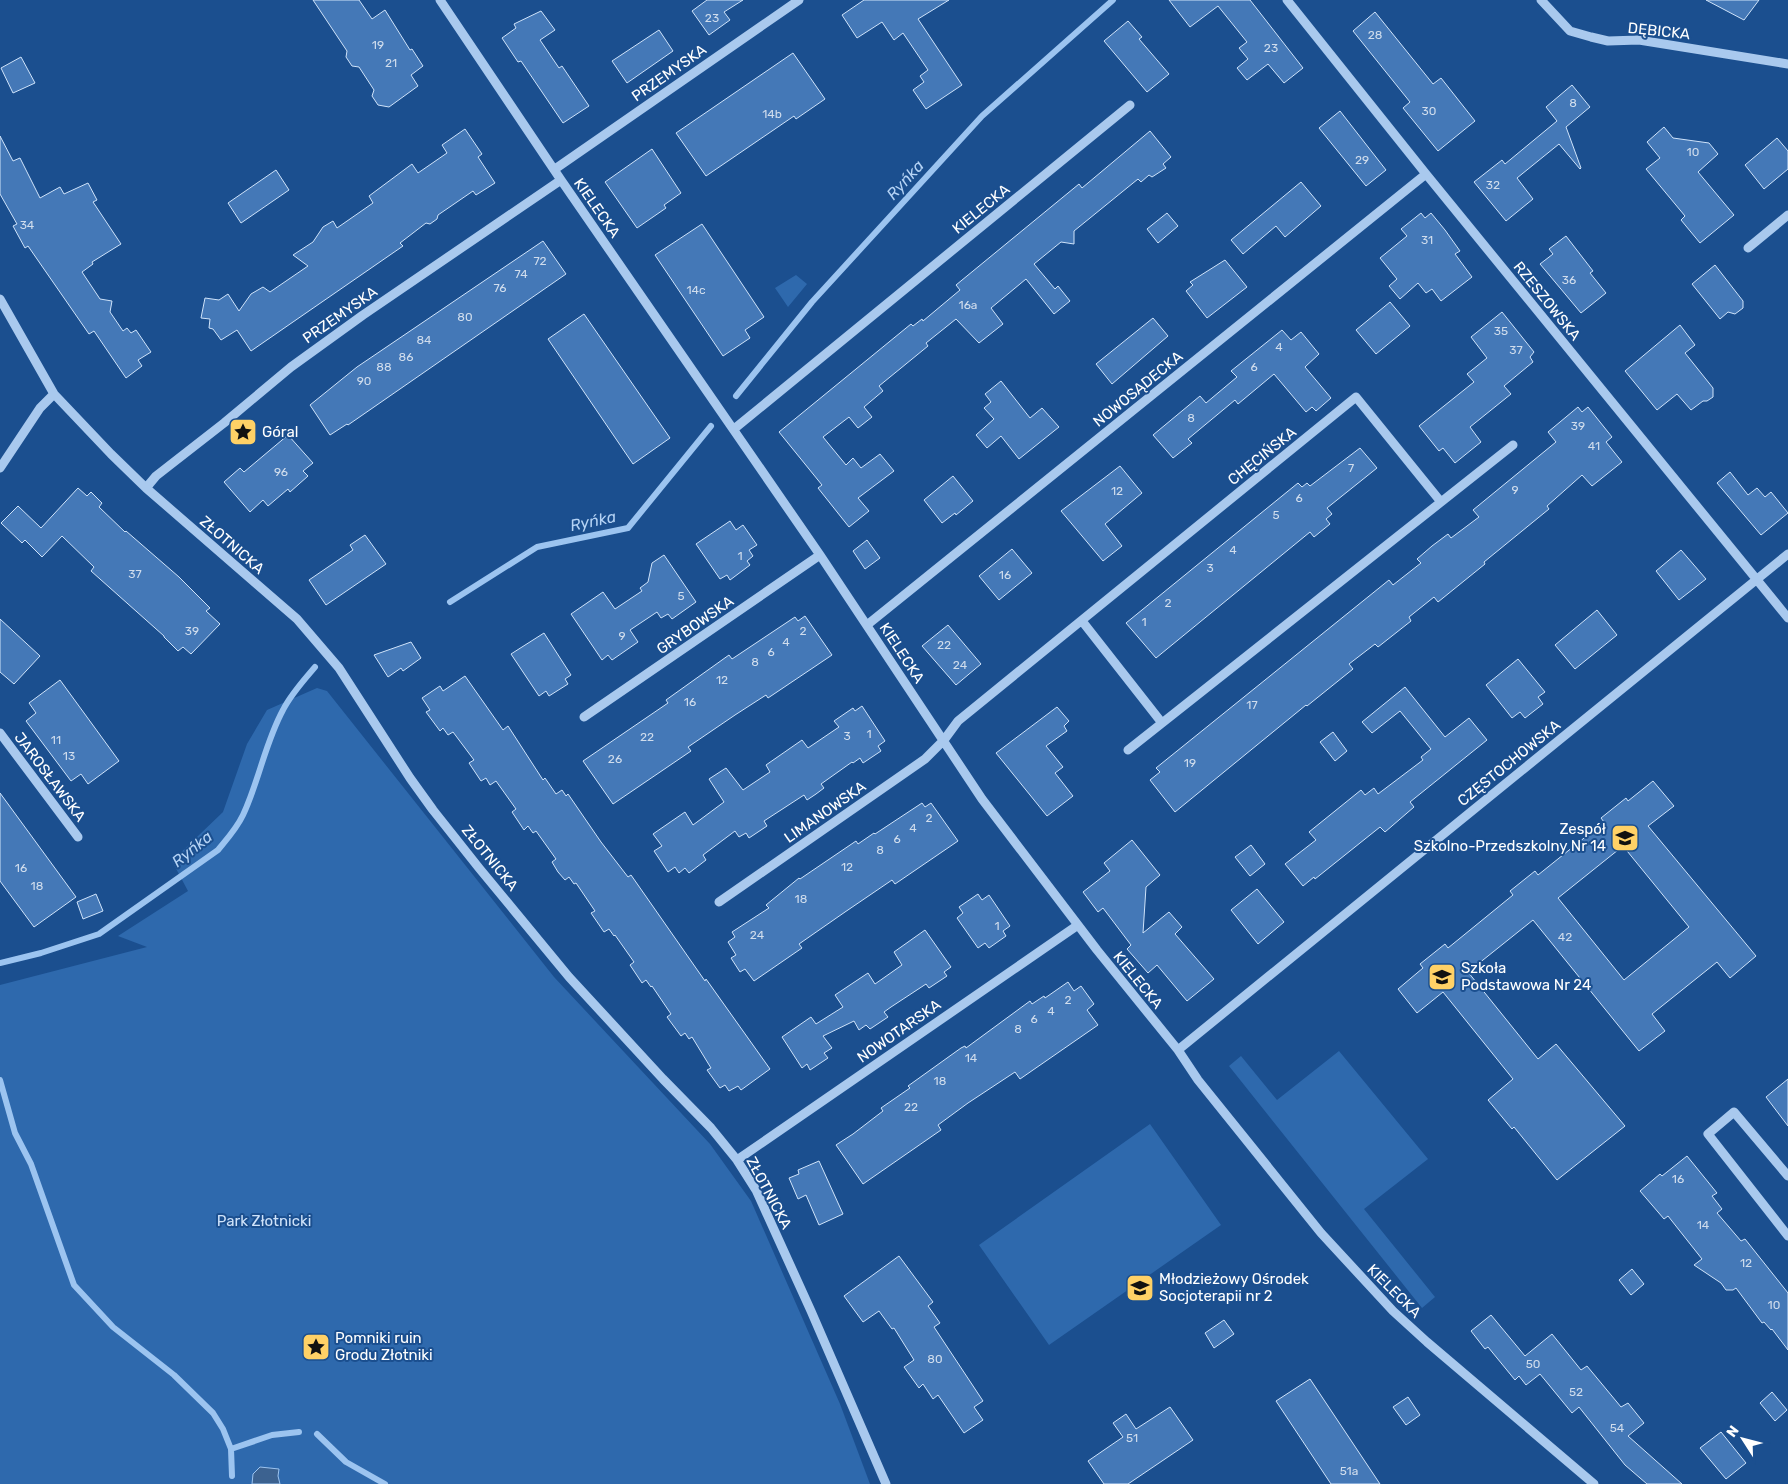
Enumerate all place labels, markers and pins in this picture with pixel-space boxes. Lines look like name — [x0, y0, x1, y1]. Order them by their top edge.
place icon: Góral — [228, 417, 258, 447]
place label: Góral — [262, 423, 298, 441]
place label: Zespół Szkolno-Przedszkolny Nr 14 — [1414, 820, 1606, 855]
school or university icon: Zespół Szkolno-Przedszkolny Nr 14 — [1610, 823, 1640, 853]
place label: Szkoła Podstawowa Nr 24 — [1461, 959, 1591, 994]
school or university icon: Szkoła Podstawowa Nr 24 — [1427, 962, 1457, 992]
place label: Młodzieżowy Ośrodek Socjoterapii nr 2 — [1159, 1270, 1309, 1305]
school or university icon: Młodzieżowy Ośrodek Socjoterapii nr 2 — [1125, 1273, 1155, 1303]
place label: Pomniki ruin Grodu Złotniki — [335, 1329, 433, 1364]
place icon: Pomniki ruin Grodu Złotniki — [301, 1332, 331, 1362]

